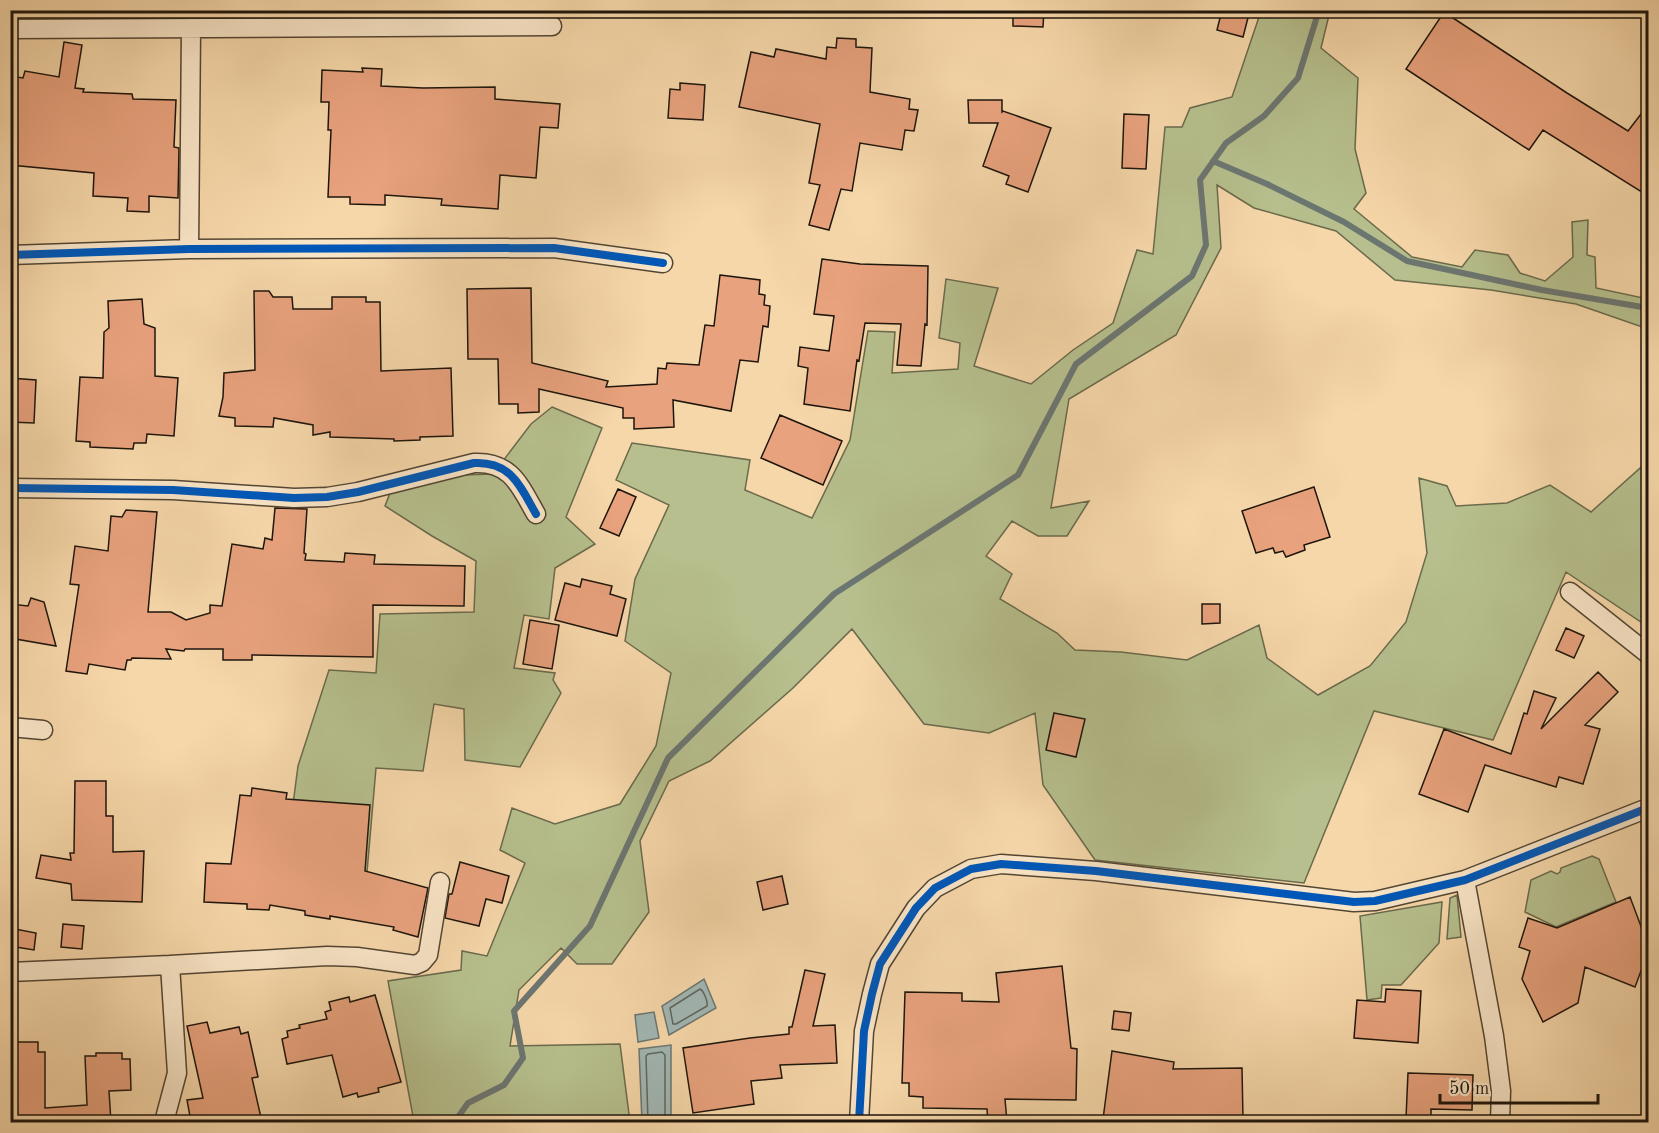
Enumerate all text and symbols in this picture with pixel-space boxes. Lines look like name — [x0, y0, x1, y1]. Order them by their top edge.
scale bar — [1440, 1067, 1598, 1105]
text: 50 m — [1449, 1080, 1489, 1098]

